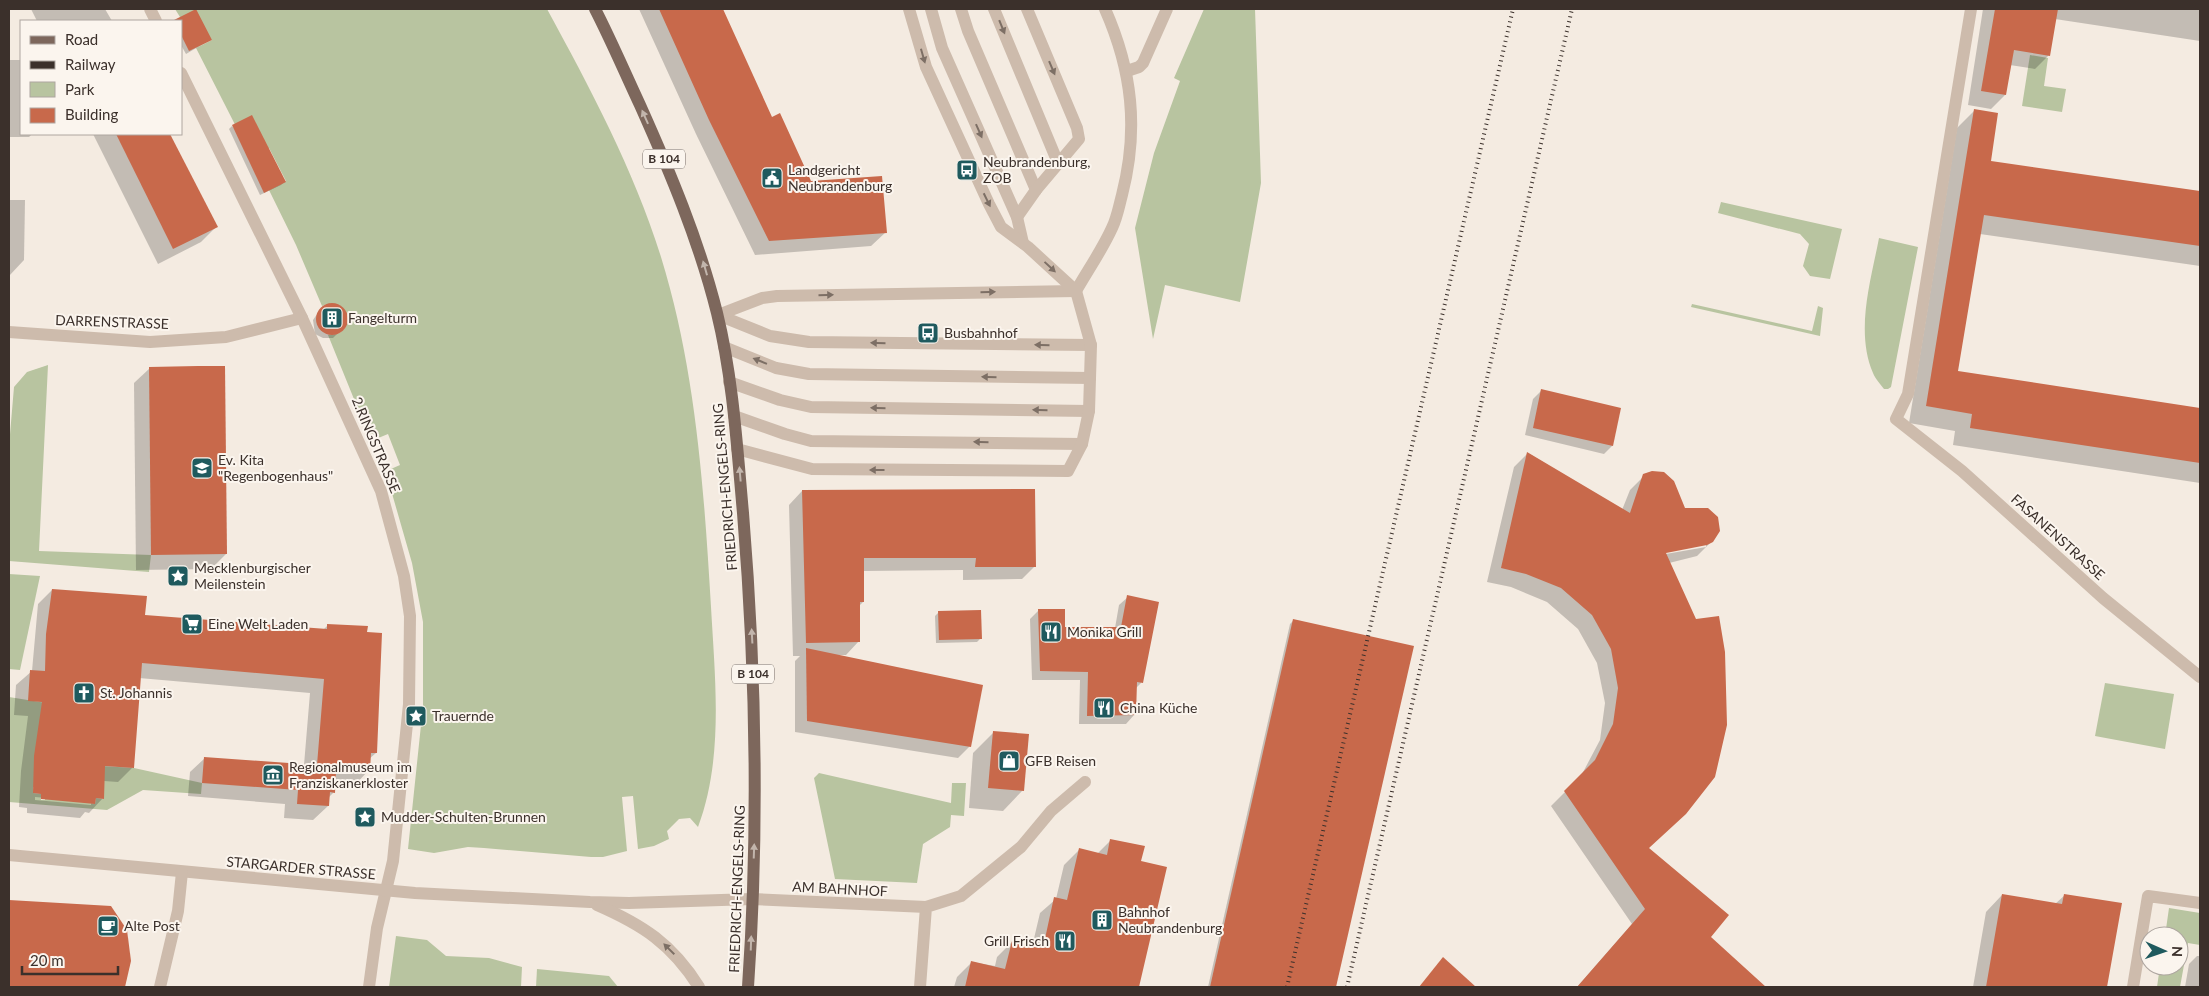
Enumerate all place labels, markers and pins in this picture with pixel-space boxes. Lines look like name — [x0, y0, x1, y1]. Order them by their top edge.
place label: Neubrandenburg, ZOB — [983, 153, 1090, 186]
bus stop icon: Neubrandenburg, ZOB — [955, 158, 979, 182]
place label: Landgericht Neubrandenburg — [788, 161, 892, 194]
public building icon: Landgericht Neubrandenburg — [760, 166, 784, 190]
building icon: Fangelturm — [320, 306, 344, 330]
place label: Fangelturm — [348, 309, 417, 326]
bus stop icon: Busbahnhof — [916, 321, 940, 345]
place label: Busbahnhof — [944, 324, 1018, 341]
place label: Ev. Kita "Regenbogenhaus" — [218, 451, 333, 484]
school or university icon: Ev. Kita "Regenbogenhaus" — [190, 456, 214, 480]
place label: Mecklenburgischer Meilenstein — [194, 559, 311, 592]
place icon: Mecklenburgischer Meilenstein — [166, 564, 190, 588]
supermarket icon: Eine Welt Laden — [180, 612, 204, 636]
place label: Eine Welt Laden — [208, 615, 308, 632]
restaurant icon: Monika Grill — [1039, 620, 1063, 644]
place label: Monika Grill — [1067, 623, 1142, 640]
church icon: St. Johannis — [72, 681, 96, 705]
place label: St. Johannis — [100, 684, 172, 701]
restaurant icon: China Küche — [1092, 696, 1116, 720]
place label: China Küche — [1120, 699, 1198, 716]
place icon: Trauernde — [404, 704, 428, 728]
place label: Trauernde — [432, 707, 494, 724]
shop icon: GFB Reisen — [997, 749, 1021, 773]
place label: GFB Reisen — [1025, 752, 1096, 769]
place label: Regionalmuseum im Franziskanerkloster — [289, 758, 412, 791]
museum icon: Regionalmuseum im Franziskanerkloster — [261, 763, 285, 787]
place icon: Mudder-Schulten-Brunnen — [353, 805, 377, 829]
place label: Mudder-Schulten-Brunnen — [381, 808, 546, 825]
place label: Bahnhof Neubrandenburg — [1118, 903, 1222, 936]
building icon: Bahnhof Neubrandenburg — [1090, 908, 1114, 932]
cafe icon: Alte Post — [96, 914, 120, 938]
place label: Alte Post — [124, 917, 180, 934]
restaurant icon: Grill Frisch — [1053, 929, 1077, 953]
place label: Grill Frisch — [984, 932, 1049, 949]

